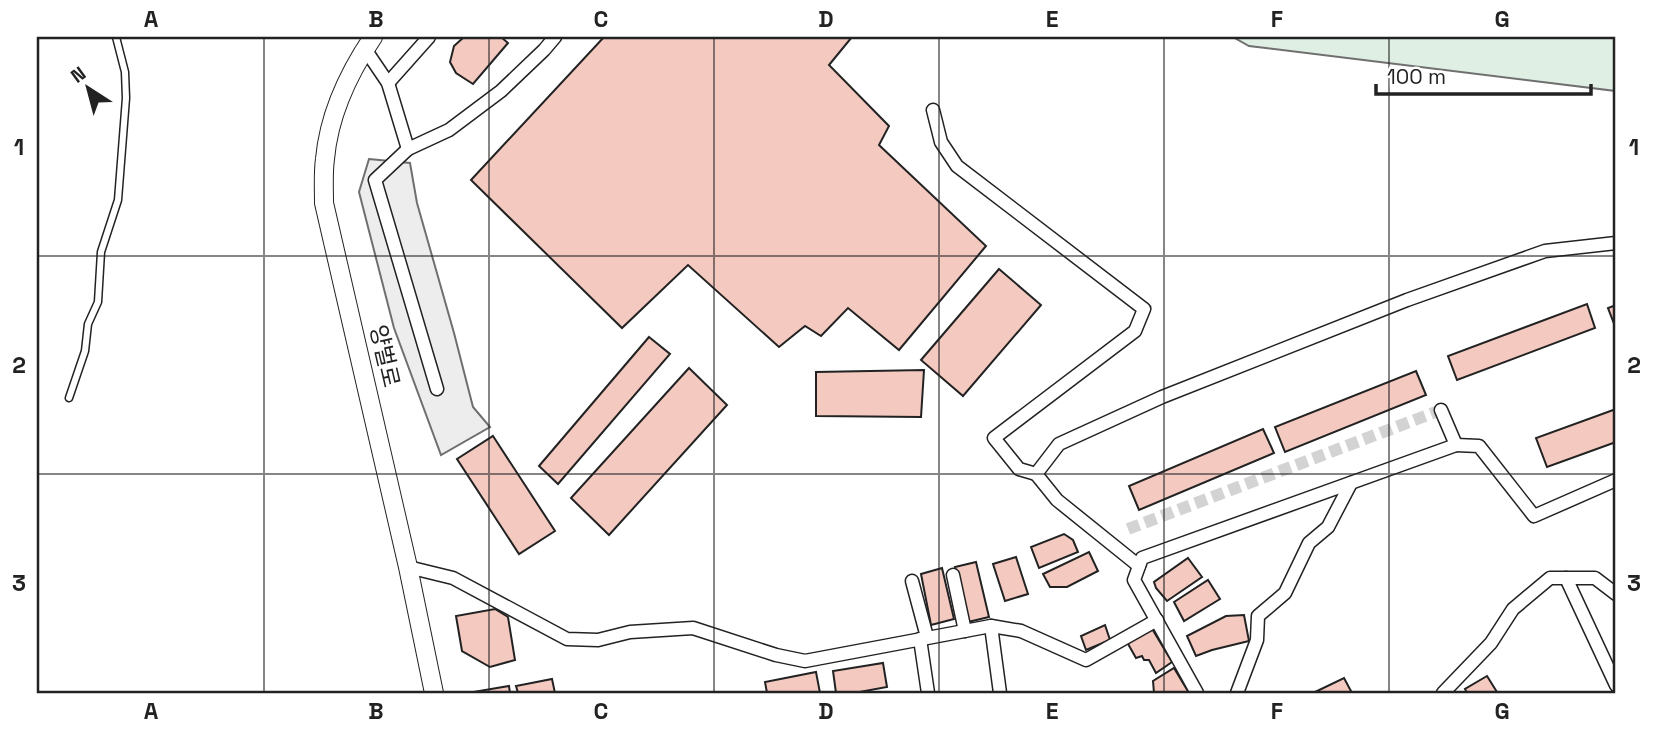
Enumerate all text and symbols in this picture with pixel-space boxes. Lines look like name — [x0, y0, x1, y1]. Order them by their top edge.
text: A — [144, 4, 159, 34]
text: B — [368, 4, 384, 34]
text: C — [594, 4, 608, 34]
text: D — [818, 4, 834, 34]
text: E — [1046, 4, 1058, 34]
text: F — [1271, 4, 1283, 34]
text: G — [1494, 4, 1510, 34]
north arrow — [52, 52, 122, 122]
scale bar — [1376, 52, 1592, 96]
text: N — [66, 61, 91, 89]
text: 100 m — [1387, 63, 1446, 90]
text: 1 — [14, 132, 24, 162]
text: 1 — [1629, 132, 1639, 162]
street label: 양벌로 — [363, 322, 407, 390]
text: 2 — [12, 350, 26, 380]
text: 2 — [1627, 350, 1641, 380]
text: 3 — [12, 568, 26, 598]
text: 3 — [1627, 568, 1641, 598]
text: A — [144, 696, 159, 726]
text: B — [368, 696, 384, 726]
text: C — [594, 696, 608, 726]
text: D — [818, 696, 834, 726]
text: E — [1046, 696, 1058, 726]
text: F — [1271, 696, 1283, 726]
text: G — [1494, 696, 1510, 726]

